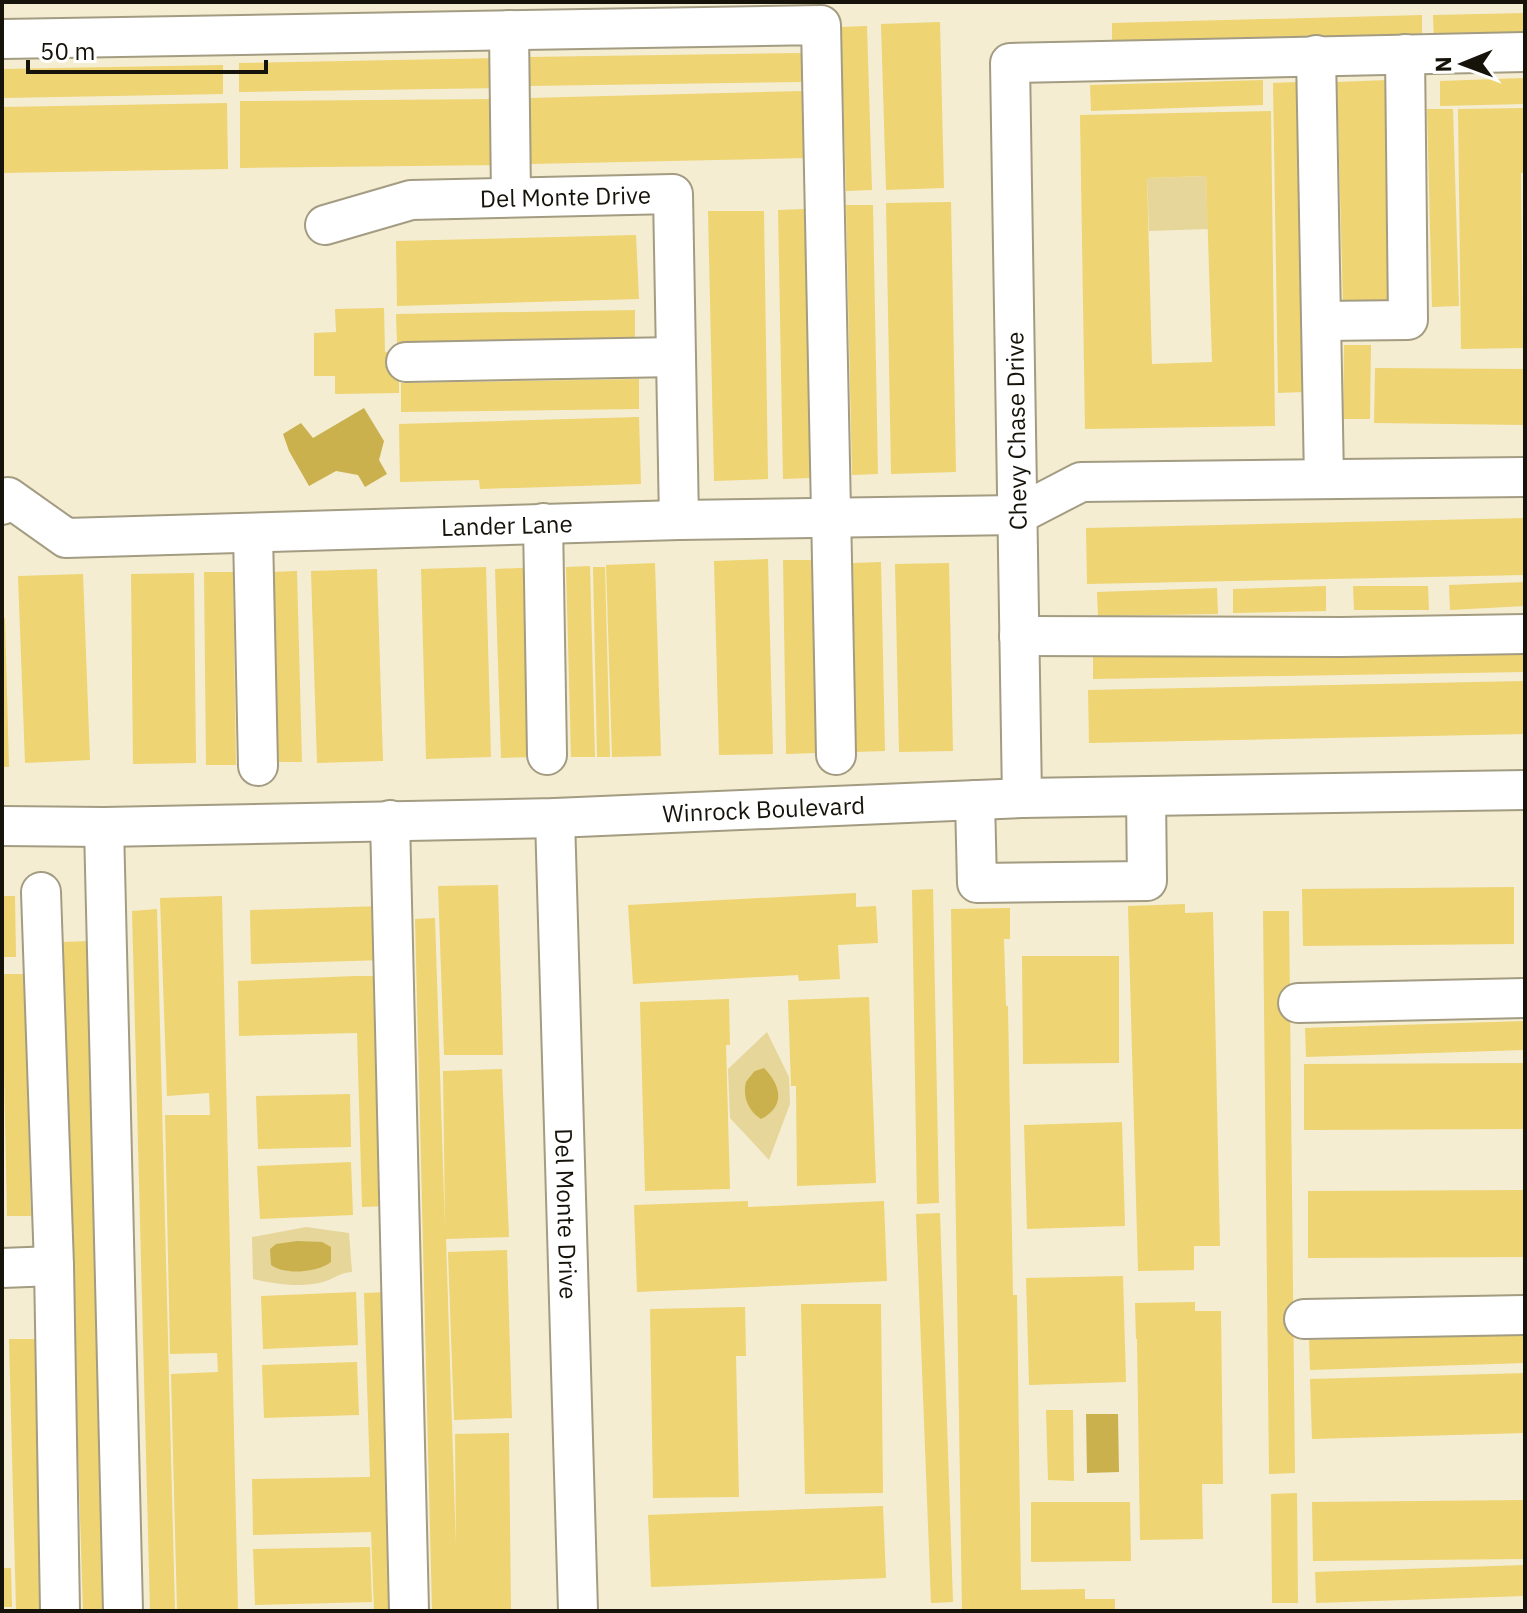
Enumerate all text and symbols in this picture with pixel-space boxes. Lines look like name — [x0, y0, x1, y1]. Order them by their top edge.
scale bar — [28, 24, 266, 74]
north arrow — [1423, 24, 1503, 104]
text: 50 m — [40, 35, 95, 67]
text: N — [1428, 56, 1457, 73]
street label: Del Monte Drive — [480, 179, 651, 214]
street label: Chevy Chase Drive — [998, 331, 1034, 531]
street label: Lander Lane — [440, 507, 573, 543]
street label: Winrock Boulevard — [662, 789, 866, 829]
street label: Del Monte Drive — [548, 1128, 585, 1300]

